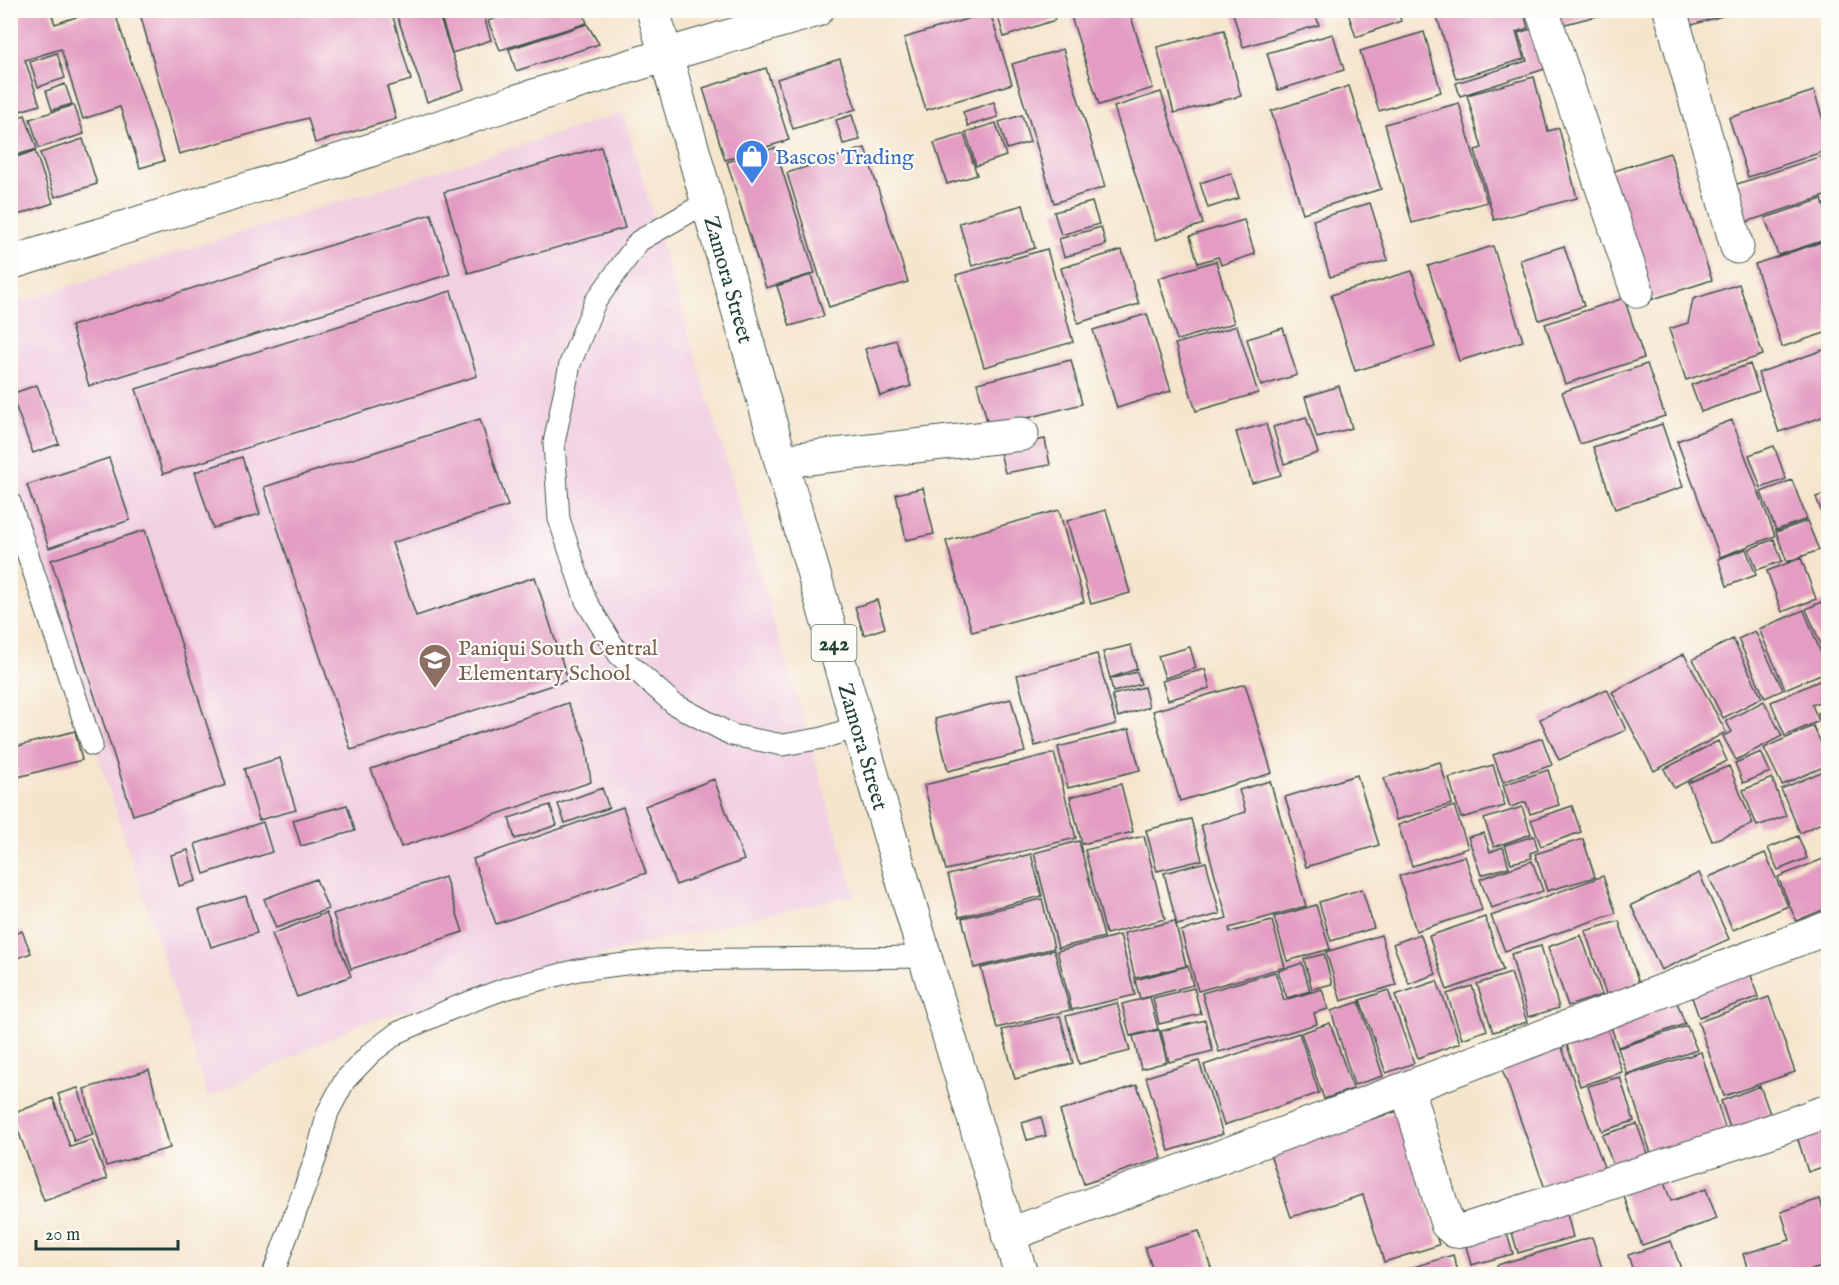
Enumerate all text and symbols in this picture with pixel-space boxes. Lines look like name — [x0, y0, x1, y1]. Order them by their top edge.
shop icon: Bascos Trading — [734, 138, 770, 185]
place label: Bascos Trading — [775, 144, 915, 172]
street label: Zamora Street — [696, 213, 759, 347]
road number: 242 — [812, 625, 856, 661]
place label: Paniqui South Central Elementary School — [458, 635, 658, 688]
school or university icon: Paniqui South Central Elementary School — [417, 642, 453, 689]
street label: Zamora Street — [830, 680, 894, 814]
scale bar — [36, 1213, 178, 1251]
text: 20 m — [45, 1224, 80, 1247]

